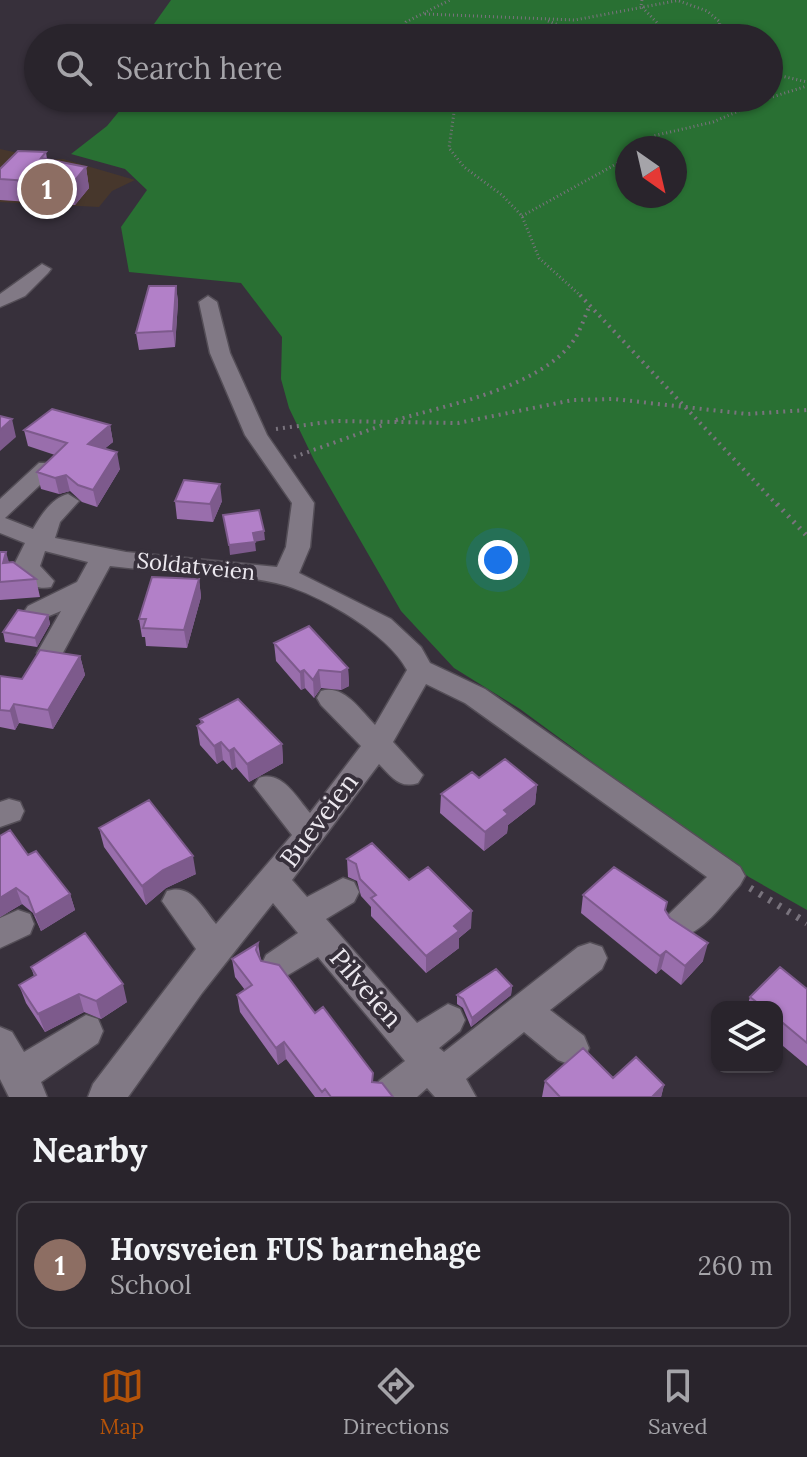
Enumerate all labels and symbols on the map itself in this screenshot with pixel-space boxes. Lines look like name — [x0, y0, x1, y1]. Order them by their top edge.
north arrow — [615, 136, 687, 208]
pin: 1 — [21, 159, 73, 219]
your location — [478, 540, 518, 580]
street label: Soldatveien — [135, 546, 257, 586]
street label: Bueveien — [272, 766, 365, 873]
street label: Pilveien — [323, 941, 410, 1034]

